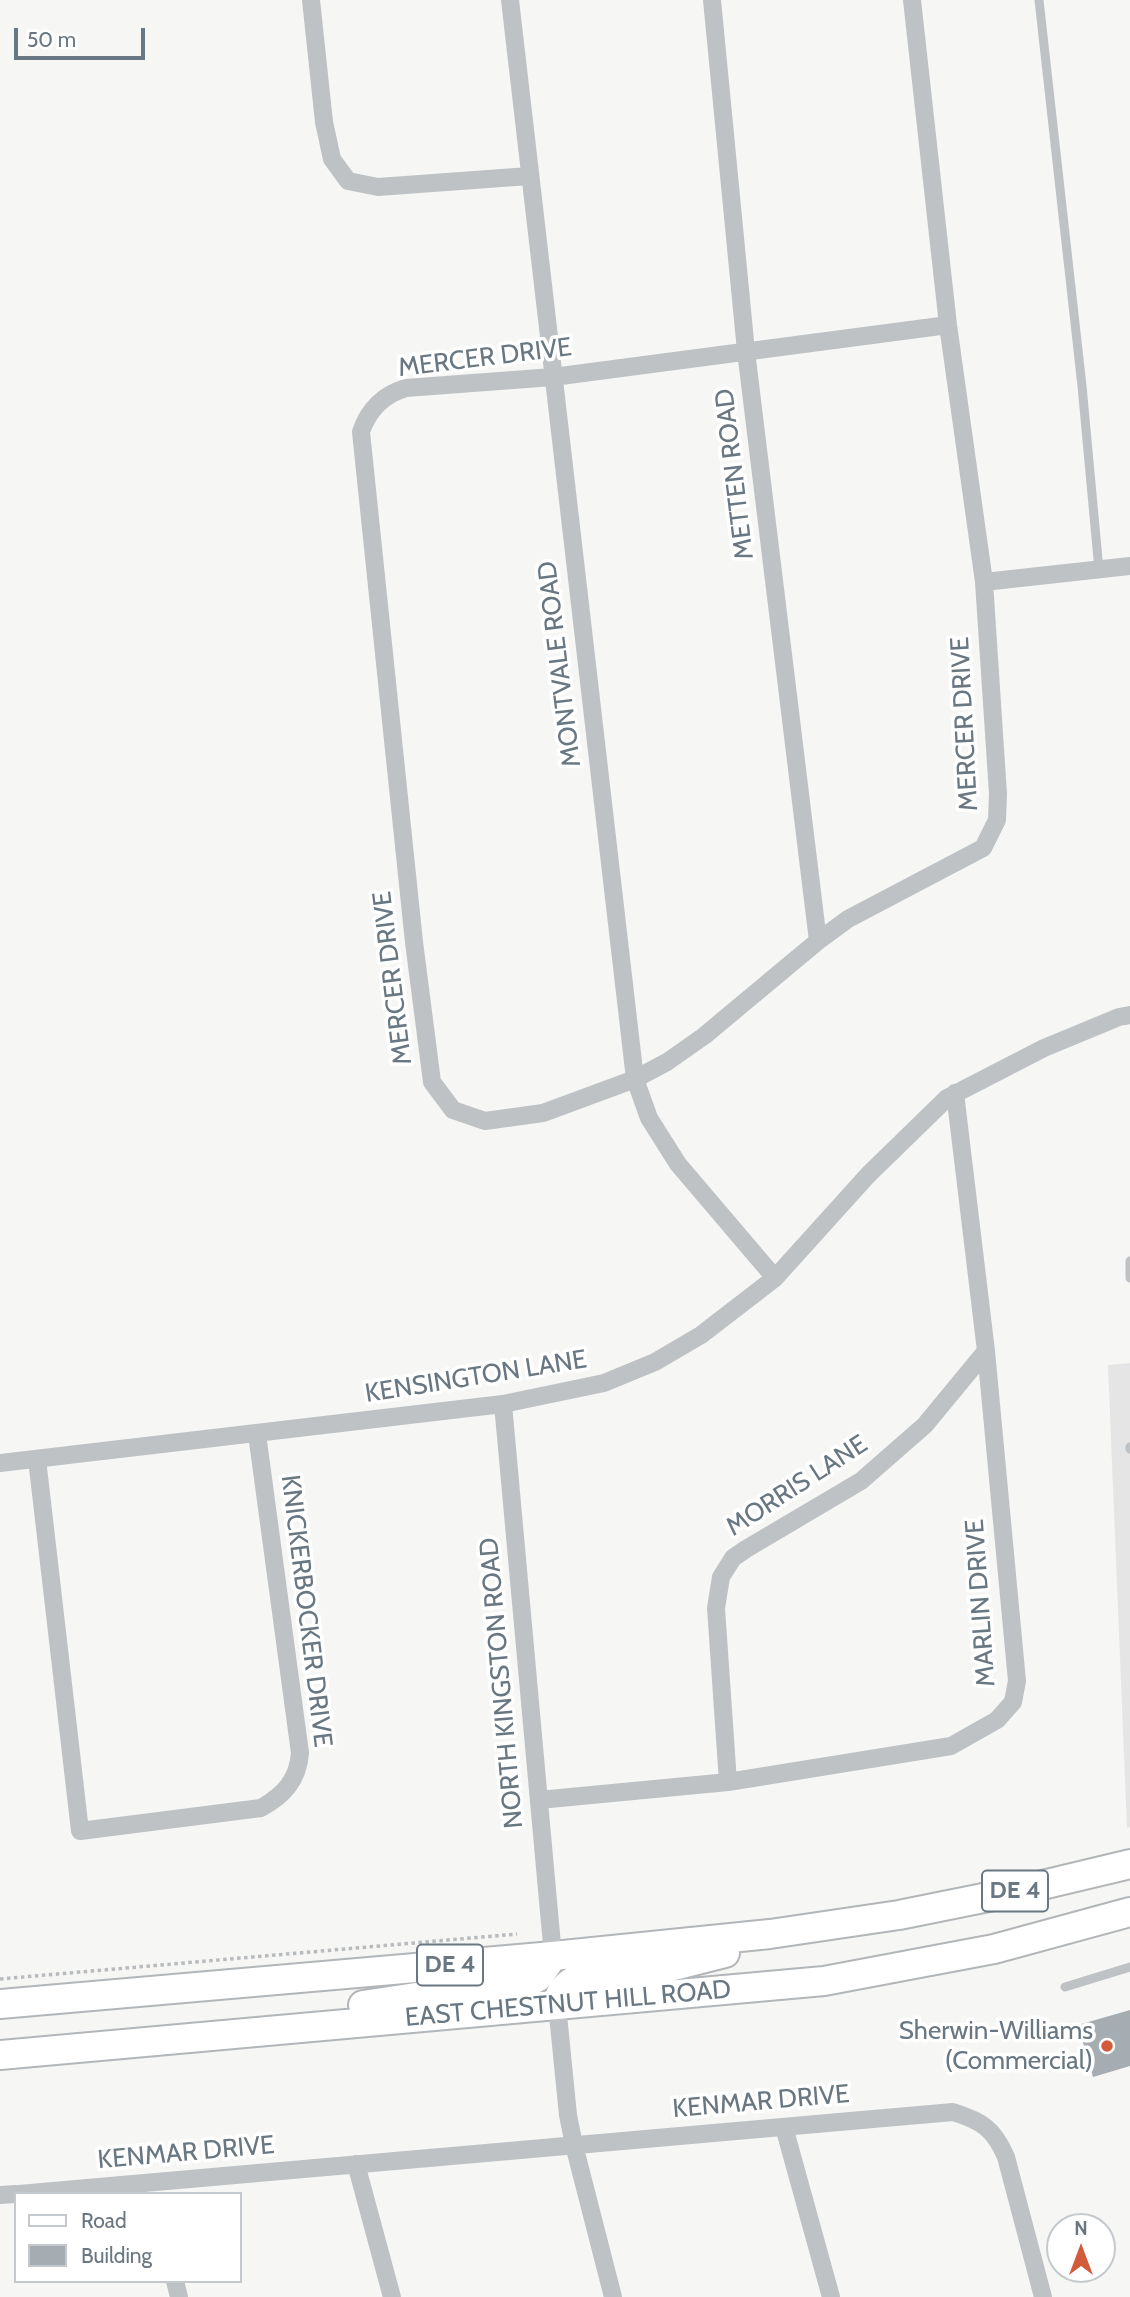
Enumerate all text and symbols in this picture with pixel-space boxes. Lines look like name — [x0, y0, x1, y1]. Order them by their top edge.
scale bar — [18, 14, 149, 58]
text: 50 m — [27, 27, 76, 52]
street label: MERCER DRIVE — [397, 332, 573, 384]
street label: METTEN ROAD — [709, 387, 761, 561]
street label: MONTVALE ROAD — [532, 559, 588, 769]
street label: MERCER DRIVE — [945, 636, 985, 812]
street label: MERCER DRIVE — [367, 890, 419, 1066]
street label: KENSINGTON LANE — [363, 1344, 589, 1410]
street label: MORRIS LANE — [721, 1429, 873, 1543]
street label: KNICKERBOCKER DRIVE — [274, 1473, 338, 1749]
street label: MARLIN DRIVE — [960, 1518, 1002, 1688]
street label: NORTH KINGSTON ROAD — [474, 1536, 530, 1830]
road number: DE 4 — [982, 1870, 1048, 1912]
road number: DE 4 — [417, 1944, 483, 1986]
street label: EAST CHESTNUT HILL ROAD — [404, 1974, 732, 2034]
place label: Sherwin-Williams (Commercial) — [899, 2015, 1093, 2076]
marker: Sherwin-Williams (Commercial) — [1099, 2038, 1115, 2054]
street label: KENMAR DRIVE — [671, 2079, 851, 2125]
street label: KENMAR DRIVE — [96, 2130, 276, 2176]
legend — [14, 2192, 242, 2283]
text: Road — [81, 2208, 127, 2233]
north arrow — [1046, 2213, 1116, 2283]
text: N — [1074, 2217, 1088, 2240]
text: Building — [81, 2243, 152, 2268]

